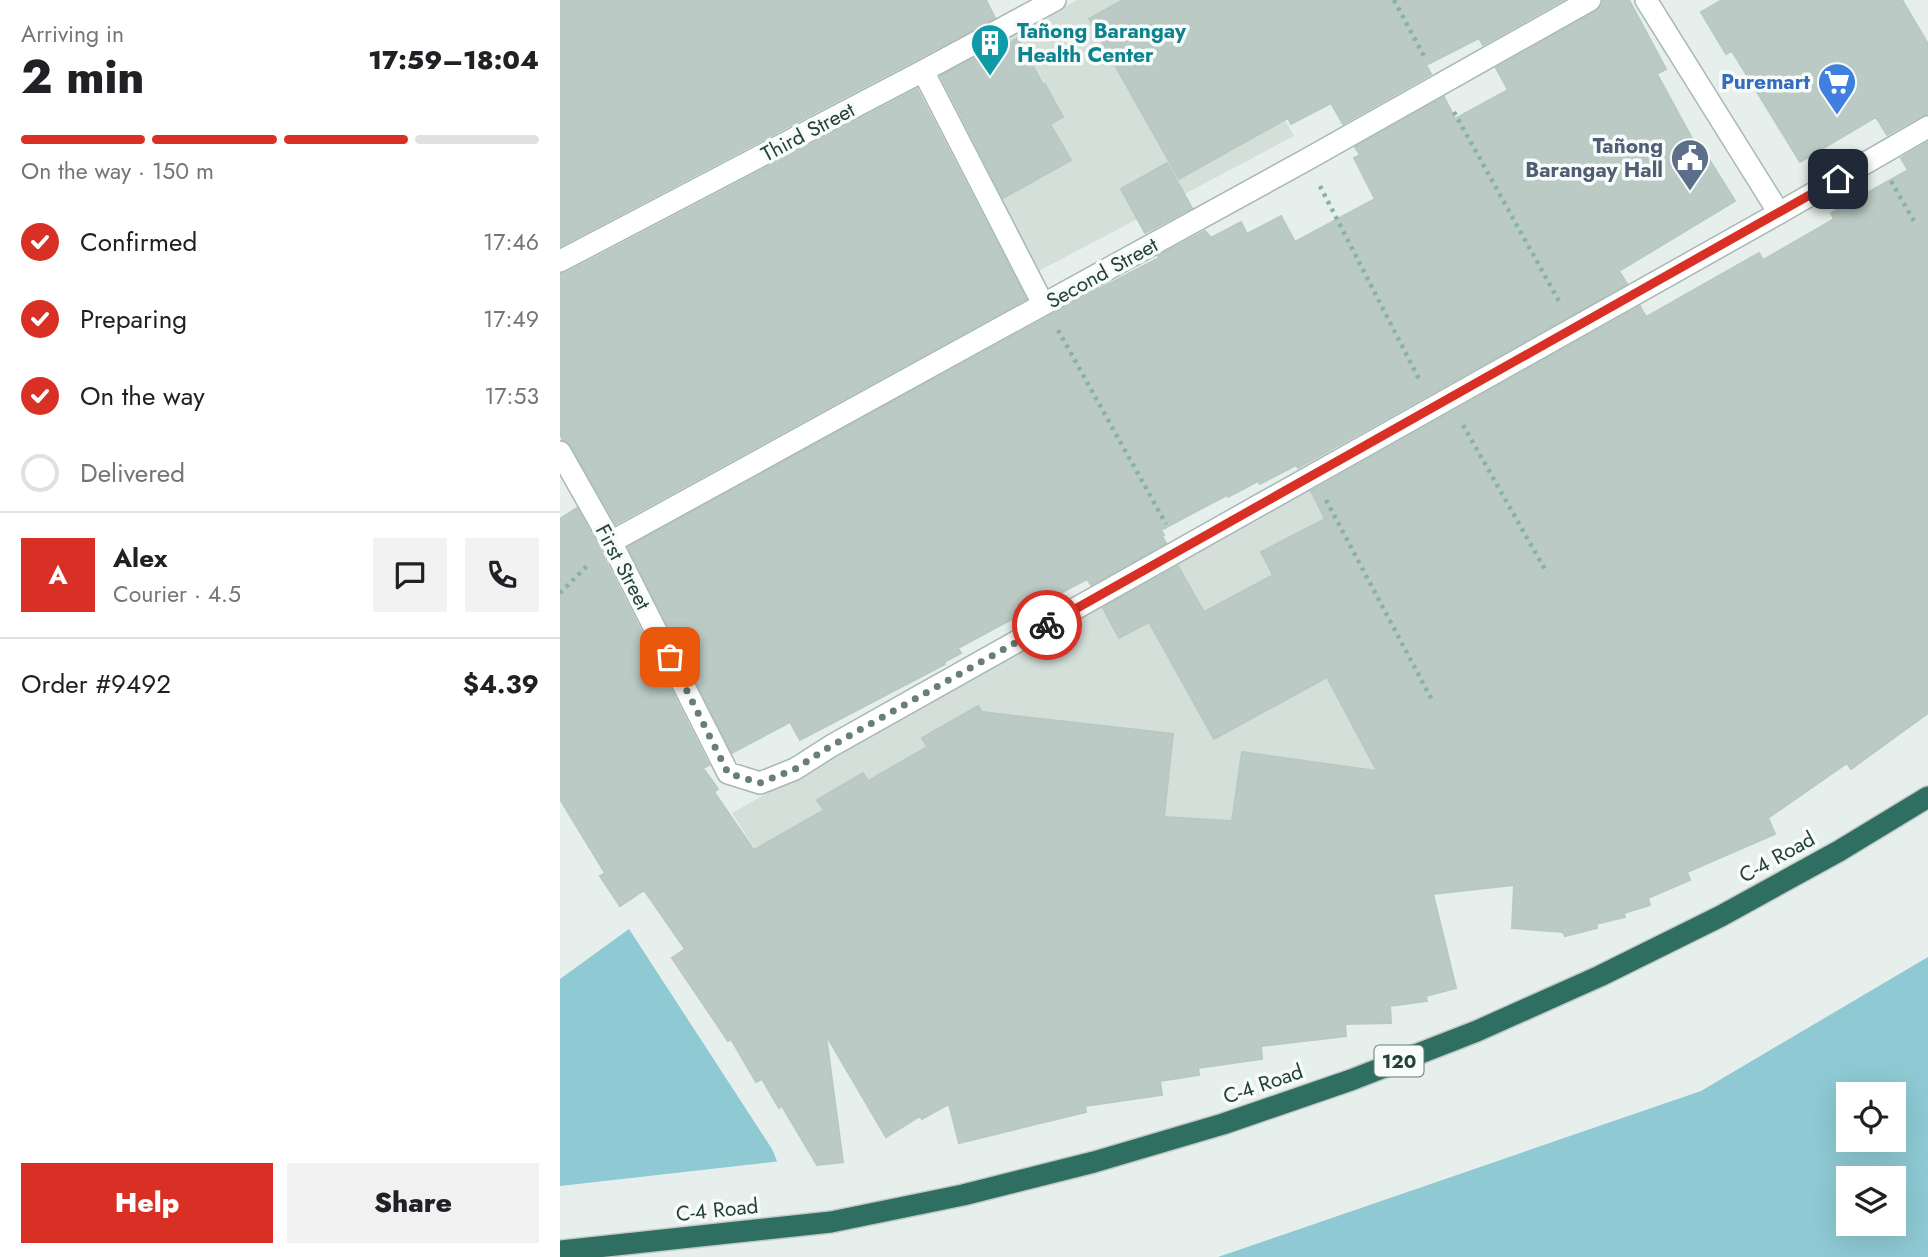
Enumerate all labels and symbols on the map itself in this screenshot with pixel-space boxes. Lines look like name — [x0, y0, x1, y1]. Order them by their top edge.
place label: Tañong Barangay Health Center — [1017, 16, 1187, 70]
building icon: Tañong Barangay Health Center — [969, 22, 1011, 77]
supermarket icon: Puremart — [1816, 61, 1858, 116]
place label: Puremart — [1721, 67, 1810, 97]
street label: Third Street — [756, 95, 860, 169]
place label: Tañong Barangay Hall — [1525, 131, 1663, 185]
public building icon: Tañong Barangay Hall — [1669, 137, 1711, 192]
pin — [1808, 149, 1868, 209]
street label: Second Street — [1041, 230, 1163, 316]
street label: First Street — [588, 519, 658, 615]
courier — [1012, 590, 1082, 660]
pin — [640, 627, 700, 687]
street label: C-4 Road — [1734, 824, 1820, 890]
road number: 120 — [1374, 1046, 1424, 1077]
street label: C-4 Road — [1219, 1056, 1307, 1112]
street label: C-4 Road — [674, 1191, 760, 1229]

